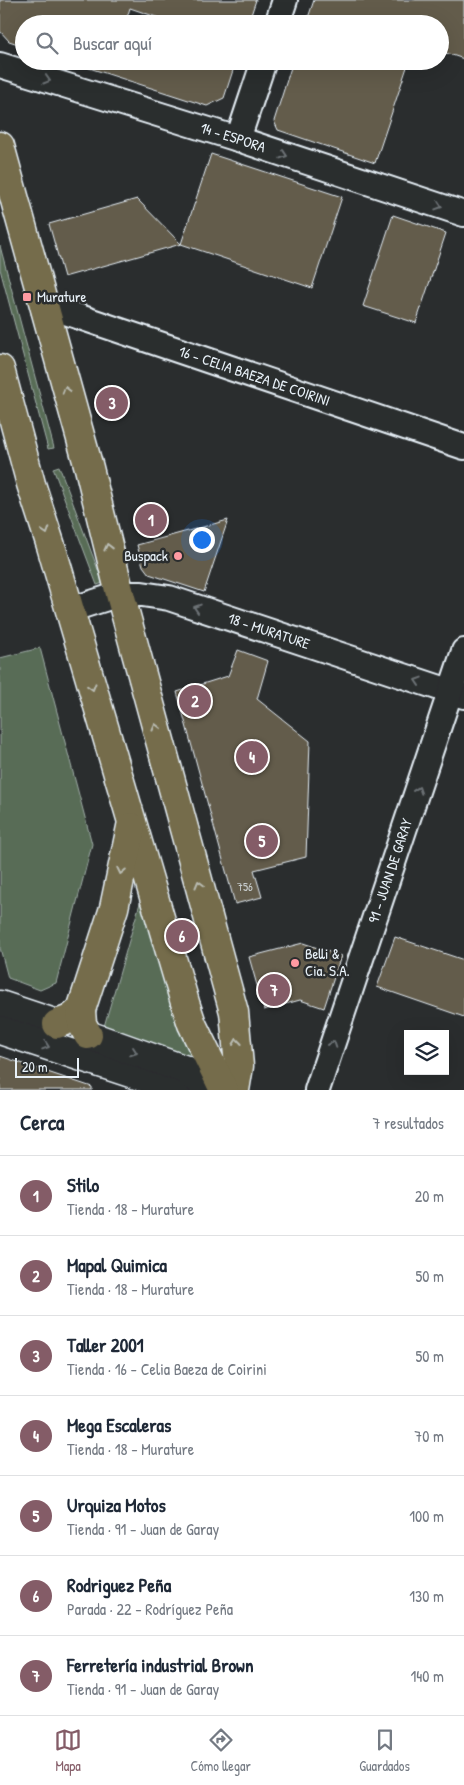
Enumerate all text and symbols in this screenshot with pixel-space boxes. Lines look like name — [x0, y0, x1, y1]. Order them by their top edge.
search box — [15, 15, 449, 70]
icon: search — [33, 29, 61, 57]
text: Buscar aquí — [73, 30, 152, 56]
one-way arrow — [42, 74, 50, 84]
street label: 14 - ESPORA — [198, 117, 269, 158]
one-way arrow — [280, 149, 288, 159]
one-way arrow — [434, 200, 442, 210]
place label: Murature — [37, 286, 87, 307]
marker: Murature — [21, 291, 33, 303]
street label: 16 - CELIA BAEZA DE COIRINI — [176, 340, 333, 411]
pin: 3 — [96, 384, 128, 422]
one-way arrow — [62, 386, 72, 394]
pin: 1 — [135, 501, 167, 539]
one-way arrow — [40, 526, 50, 535]
your location — [189, 527, 215, 553]
one-way arrow — [103, 542, 114, 551]
place label: Buspack — [124, 545, 168, 566]
marker: Buspack — [172, 550, 184, 562]
one-way arrow — [193, 603, 202, 613]
street label: 18 - MURATURE — [225, 607, 313, 654]
one-way arrow — [414, 677, 422, 687]
one-way arrow — [86, 682, 96, 691]
pin: 2 — [179, 682, 211, 720]
one-way arrow — [152, 724, 162, 732]
pin: 4 — [236, 738, 268, 776]
one-way arrow — [412, 787, 422, 795]
street label: 91 - JUAN DE GARAY — [363, 815, 417, 926]
pin: 5 — [246, 822, 278, 860]
one-way arrow — [117, 866, 127, 875]
house number: 756 — [237, 878, 253, 895]
one-way arrow — [194, 880, 205, 889]
pin: 6 — [166, 917, 198, 955]
place label: Belli & Cia. S.A. — [305, 943, 350, 981]
marker: Belli & Cia. S.A. — [289, 957, 301, 969]
pin: 7 — [258, 971, 290, 1009]
map controls — [404, 1030, 449, 1075]
button: layers — [404, 1030, 449, 1075]
one-way arrow — [232, 1037, 243, 1045]
one-way arrow — [42, 1040, 50, 1050]
one-way arrow — [327, 1040, 337, 1049]
one-way arrow — [129, 1046, 138, 1056]
scale bar — [15, 1055, 79, 1078]
text: 20 m — [22, 1057, 48, 1076]
text: Cerca — [20, 1108, 64, 1137]
text: 7 resultados — [372, 1112, 444, 1134]
text: Stilo — [67, 1172, 99, 1198]
text: 1 — [33, 1185, 39, 1207]
text: 20 m — [415, 1185, 444, 1207]
text: Tienda · 18 - Murature — [67, 1198, 194, 1220]
text: Mapal Quimica — [67, 1252, 167, 1278]
text: 2 — [32, 1265, 40, 1287]
text: 50 m — [416, 1265, 444, 1287]
text: Tienda · 18 - Murature — [67, 1278, 194, 1300]
text: Taller 2001 — [67, 1332, 144, 1358]
text: 3 — [32, 1345, 40, 1367]
text: 50 m — [416, 1345, 444, 1367]
text: Tienda · 16 - Celia Baeza de Coirini — [67, 1358, 267, 1380]
text: Mega Escaleras — [67, 1412, 171, 1438]
text: 4 — [33, 1425, 39, 1447]
text: 70 m — [414, 1425, 444, 1447]
text: Tienda · 18 - Murature — [67, 1438, 194, 1460]
text: Urquiza Motos — [67, 1492, 166, 1518]
text: 5 — [33, 1505, 39, 1527]
text: 100 m — [409, 1505, 444, 1527]
text: Tienda · 91 - Juan de Garay — [67, 1518, 219, 1540]
text: Rodriguez Peña — [67, 1572, 171, 1598]
text: 6 — [33, 1585, 39, 1607]
text: 130 m — [409, 1585, 444, 1607]
text: Parada · 22 - Rodríguez Peña — [67, 1598, 233, 1620]
text: Ferretería industrial Brown — [67, 1652, 254, 1678]
text: 7 — [32, 1665, 40, 1687]
text: 140 m — [410, 1665, 444, 1687]
text: Tienda · 91 - Juan de Garay — [67, 1678, 219, 1700]
tab: Mapa — [54, 1726, 82, 1775]
tab: Cómo llegar — [190, 1726, 251, 1775]
tab: Guardados — [359, 1726, 410, 1775]

